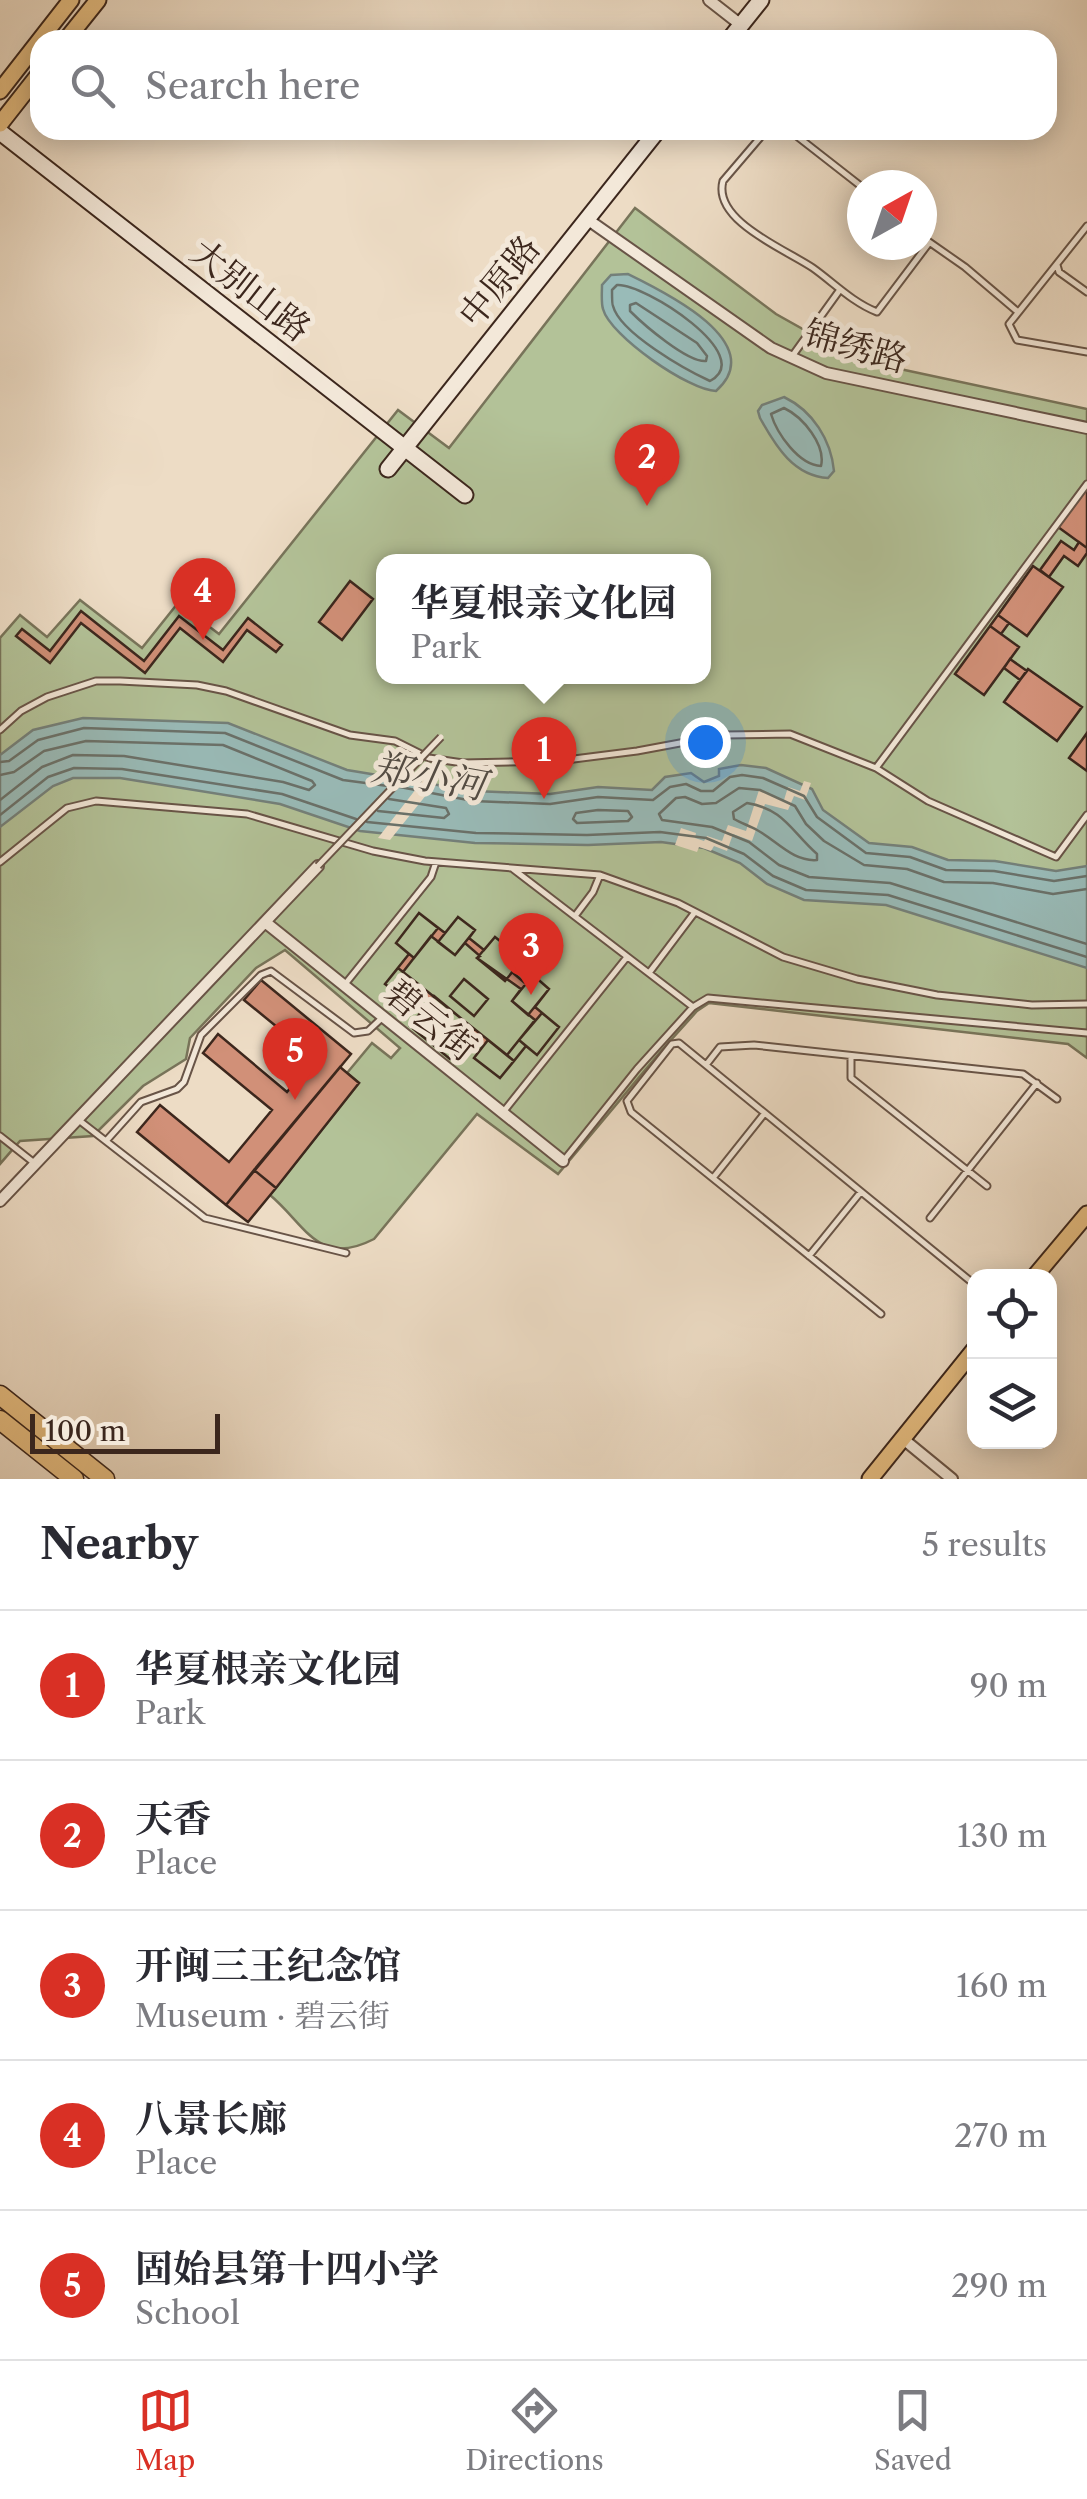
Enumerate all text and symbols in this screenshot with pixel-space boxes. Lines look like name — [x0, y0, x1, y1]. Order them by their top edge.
search box — [30, 30, 1057, 140]
icon: search — [65, 58, 120, 113]
text: Search here — [145, 62, 360, 109]
north arrow — [847, 170, 937, 260]
street label: 中原路 — [449, 227, 549, 335]
street label: 大别山路 — [183, 230, 319, 350]
street label: 锦绣路 — [800, 311, 912, 381]
pin: 2 — [614, 424, 680, 506]
popup — [376, 554, 711, 684]
pin: 4 — [170, 558, 236, 640]
text: 华夏根亲文化园 — [410, 579, 677, 626]
text: Park — [410, 627, 480, 666]
pin: 1 — [512, 716, 576, 799]
your location — [680, 717, 731, 768]
water label: 郑小河 — [369, 743, 495, 810]
pin: 3 — [498, 912, 564, 995]
street label: 碧云街 — [377, 970, 485, 1070]
pin: 5 — [262, 1018, 328, 1100]
map controls — [967, 1269, 1057, 1449]
button: locate — [967, 1269, 1057, 1359]
button: layers — [967, 1359, 1057, 1449]
scale bar — [30, 1409, 220, 1454]
text: 100 m — [45, 1414, 126, 1448]
text: Nearby — [40, 1518, 198, 1570]
text: 5 results — [922, 1525, 1047, 1564]
text: 华夏根亲文化园 — [135, 1645, 401, 1692]
text: 1 — [65, 1666, 80, 1705]
text: 90 m — [970, 1666, 1047, 1705]
text: Park — [135, 1693, 205, 1732]
text: 天香 — [135, 1795, 211, 1842]
text: 2 — [63, 1816, 82, 1855]
text: 130 m — [957, 1816, 1047, 1855]
text: Place — [135, 1843, 217, 1882]
text: 开闽三王纪念馆 — [135, 1942, 401, 1989]
text: 3 — [63, 1966, 82, 2005]
text: 160 m — [956, 1966, 1047, 2005]
text: Museum · 碧云街 — [135, 1996, 390, 2035]
text: 八景长廊 — [135, 2095, 287, 2142]
text: 4 — [63, 2116, 82, 2155]
text: 270 m — [954, 2116, 1047, 2155]
text: Place — [135, 2143, 217, 2182]
text: 固始县第十四小学 — [135, 2245, 439, 2292]
text: 5 — [64, 2266, 81, 2305]
text: 290 m — [951, 2266, 1047, 2305]
text: School — [135, 2293, 240, 2332]
tab: Map — [135, 2383, 195, 2477]
tab: Directions — [465, 2383, 604, 2477]
tab: Saved — [874, 2383, 952, 2477]

